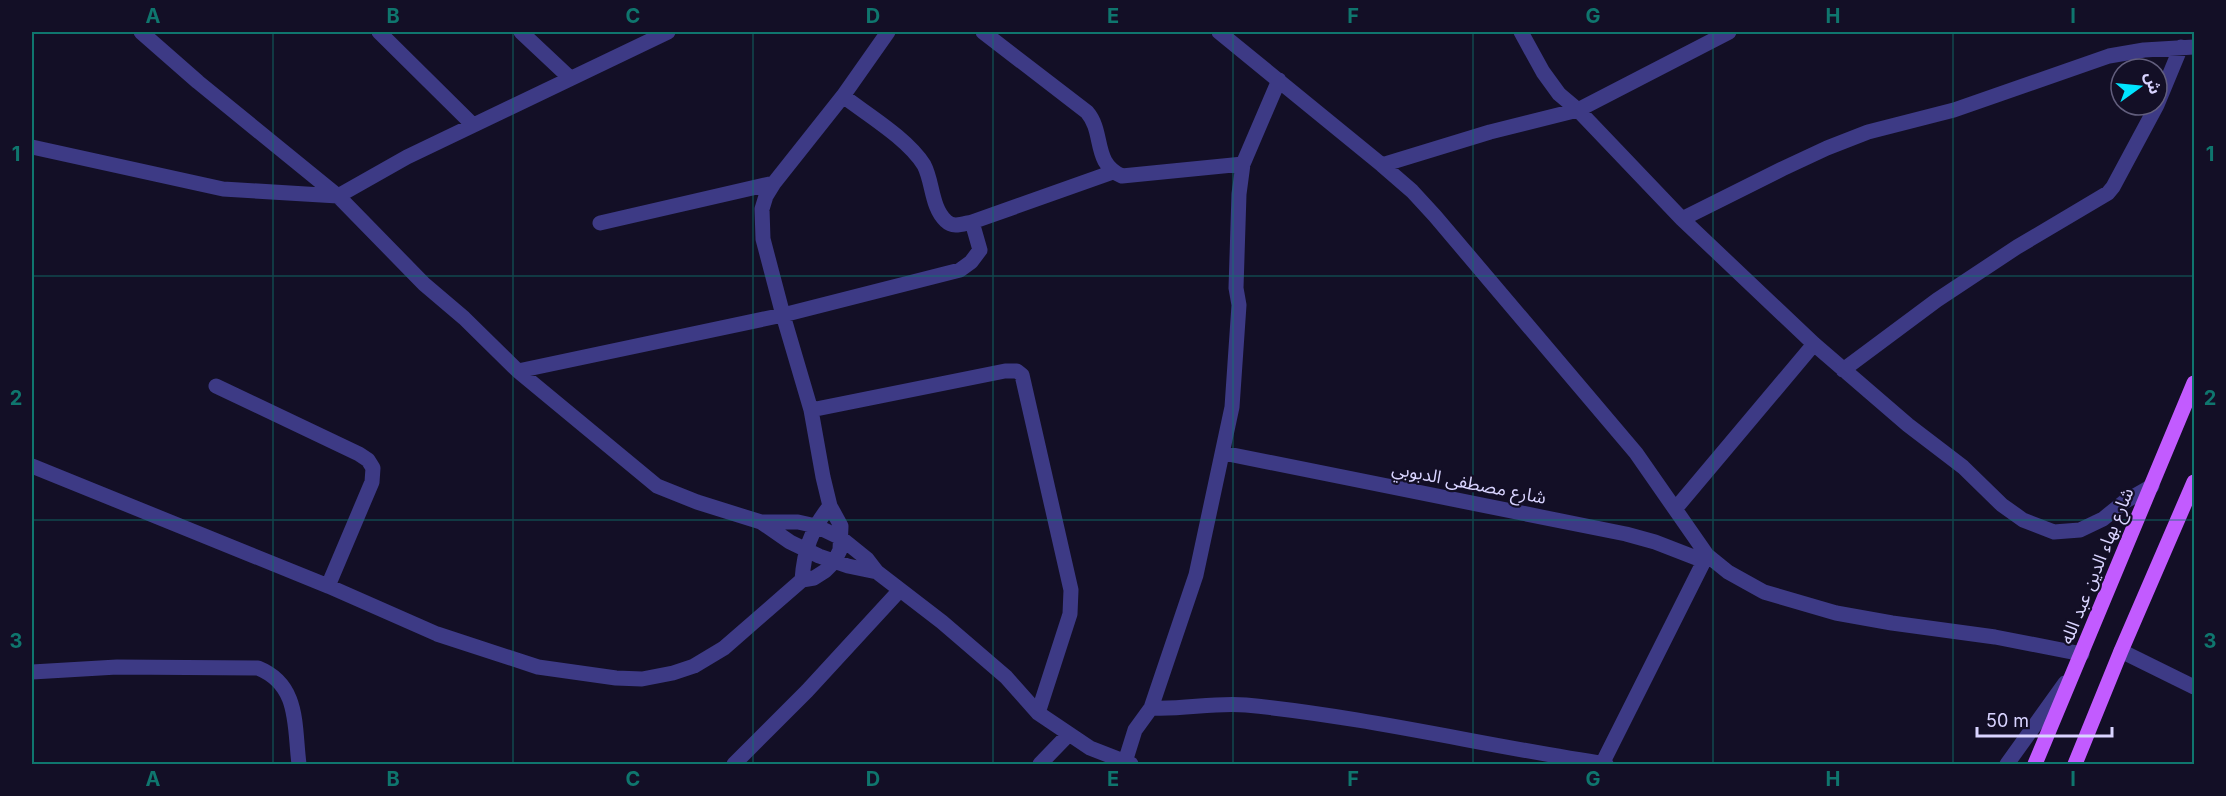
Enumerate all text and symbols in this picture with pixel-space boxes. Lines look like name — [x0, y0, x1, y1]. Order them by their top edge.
text: A — [146, 4, 161, 28]
text: B — [386, 4, 400, 28]
text: C — [626, 4, 640, 28]
text: D — [866, 4, 880, 28]
text: E — [1107, 4, 1119, 28]
text: F — [1347, 4, 1359, 28]
text: G — [1585, 4, 1601, 28]
text: H — [1826, 4, 1840, 28]
text: I — [2070, 4, 2076, 28]
north arrow — [2109, 57, 2169, 117]
text: ش — [2141, 70, 2166, 96]
text: 1 — [12, 142, 20, 166]
text: 1 — [2206, 142, 2214, 166]
text: 2 — [10, 386, 22, 410]
text: 2 — [2204, 386, 2216, 410]
street label: شارع مصطفى الدبوبي — [1389, 457, 1548, 512]
street label: شارع بهاء الدين عبد الله — [2056, 484, 2141, 649]
text: 3 — [10, 629, 22, 653]
text: 3 — [2204, 629, 2216, 653]
scale bar — [1977, 700, 2112, 738]
text: 50 m — [1986, 710, 2029, 731]
text: A — [146, 767, 161, 791]
text: B — [386, 767, 400, 791]
text: C — [626, 767, 640, 791]
text: D — [866, 767, 880, 791]
text: E — [1107, 767, 1119, 791]
text: F — [1347, 767, 1359, 791]
text: G — [1585, 767, 1601, 791]
text: H — [1826, 767, 1840, 791]
text: I — [2070, 767, 2076, 791]

